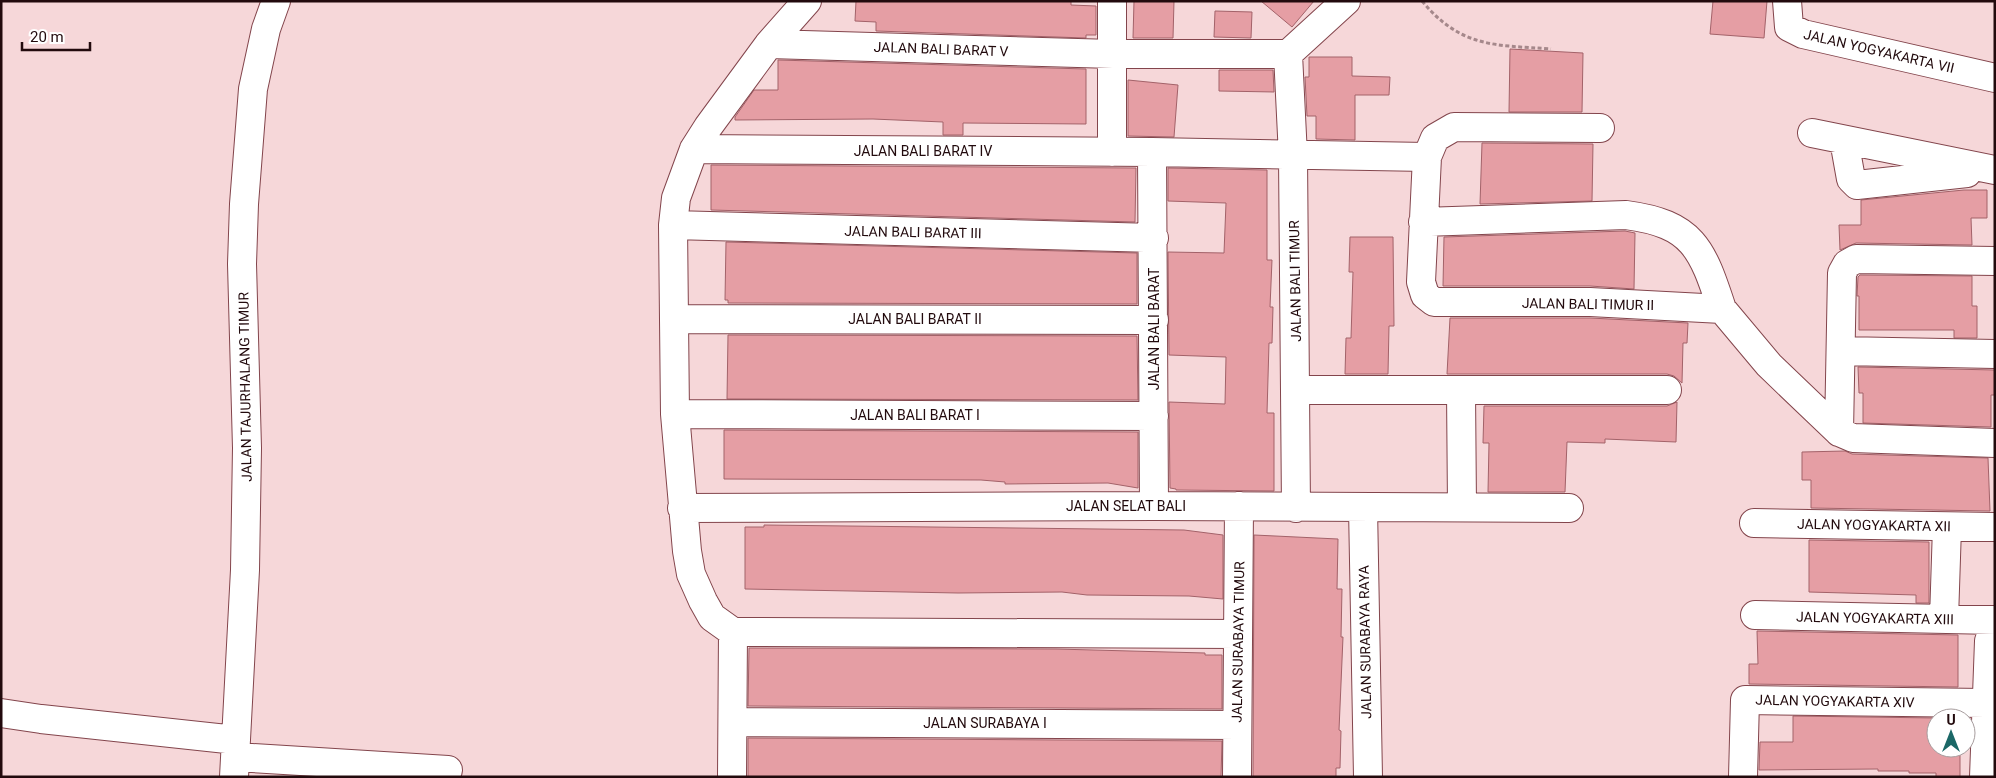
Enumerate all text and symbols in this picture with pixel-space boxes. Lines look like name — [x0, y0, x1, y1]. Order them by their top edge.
scale bar — [22, 20, 90, 52]
street label: JALAN YOGYAKARTA VII — [1802, 26, 1956, 76]
text: 20 m — [30, 28, 64, 46]
street label: JALAN BALI BARAT V — [873, 39, 1009, 59]
street label: JALAN BALI BARAT IV — [854, 143, 992, 159]
street label: JALAN BALI TIMUR — [1286, 220, 1304, 342]
street label: JALAN BALI BARAT III — [844, 223, 982, 241]
street label: JALAN BALI BARAT — [1146, 267, 1162, 390]
street label: JALAN TAJURHALANG TIMUR — [235, 292, 255, 482]
street label: JALAN BALI TIMUR II — [1522, 295, 1654, 313]
street label: JALAN BALI BARAT II — [848, 311, 982, 327]
street label: JALAN BALI BARAT I — [850, 407, 980, 423]
street label: JALAN SELAT BALI — [1066, 498, 1186, 514]
street label: JALAN YOGYAKARTA XII — [1797, 516, 1951, 534]
street label: JALAN SURABAYA TIMUR — [1229, 561, 1247, 723]
street label: JALAN SURABAYA RAYA — [1356, 565, 1374, 719]
street label: JALAN YOGYAKARTA XIII — [1796, 609, 1954, 627]
street label: JALAN YOGYAKARTA XIV — [1755, 692, 1915, 710]
north arrow — [1926, 708, 1976, 758]
text: U — [1946, 712, 1956, 728]
street label: JALAN SURABAYA I — [923, 715, 1047, 731]

